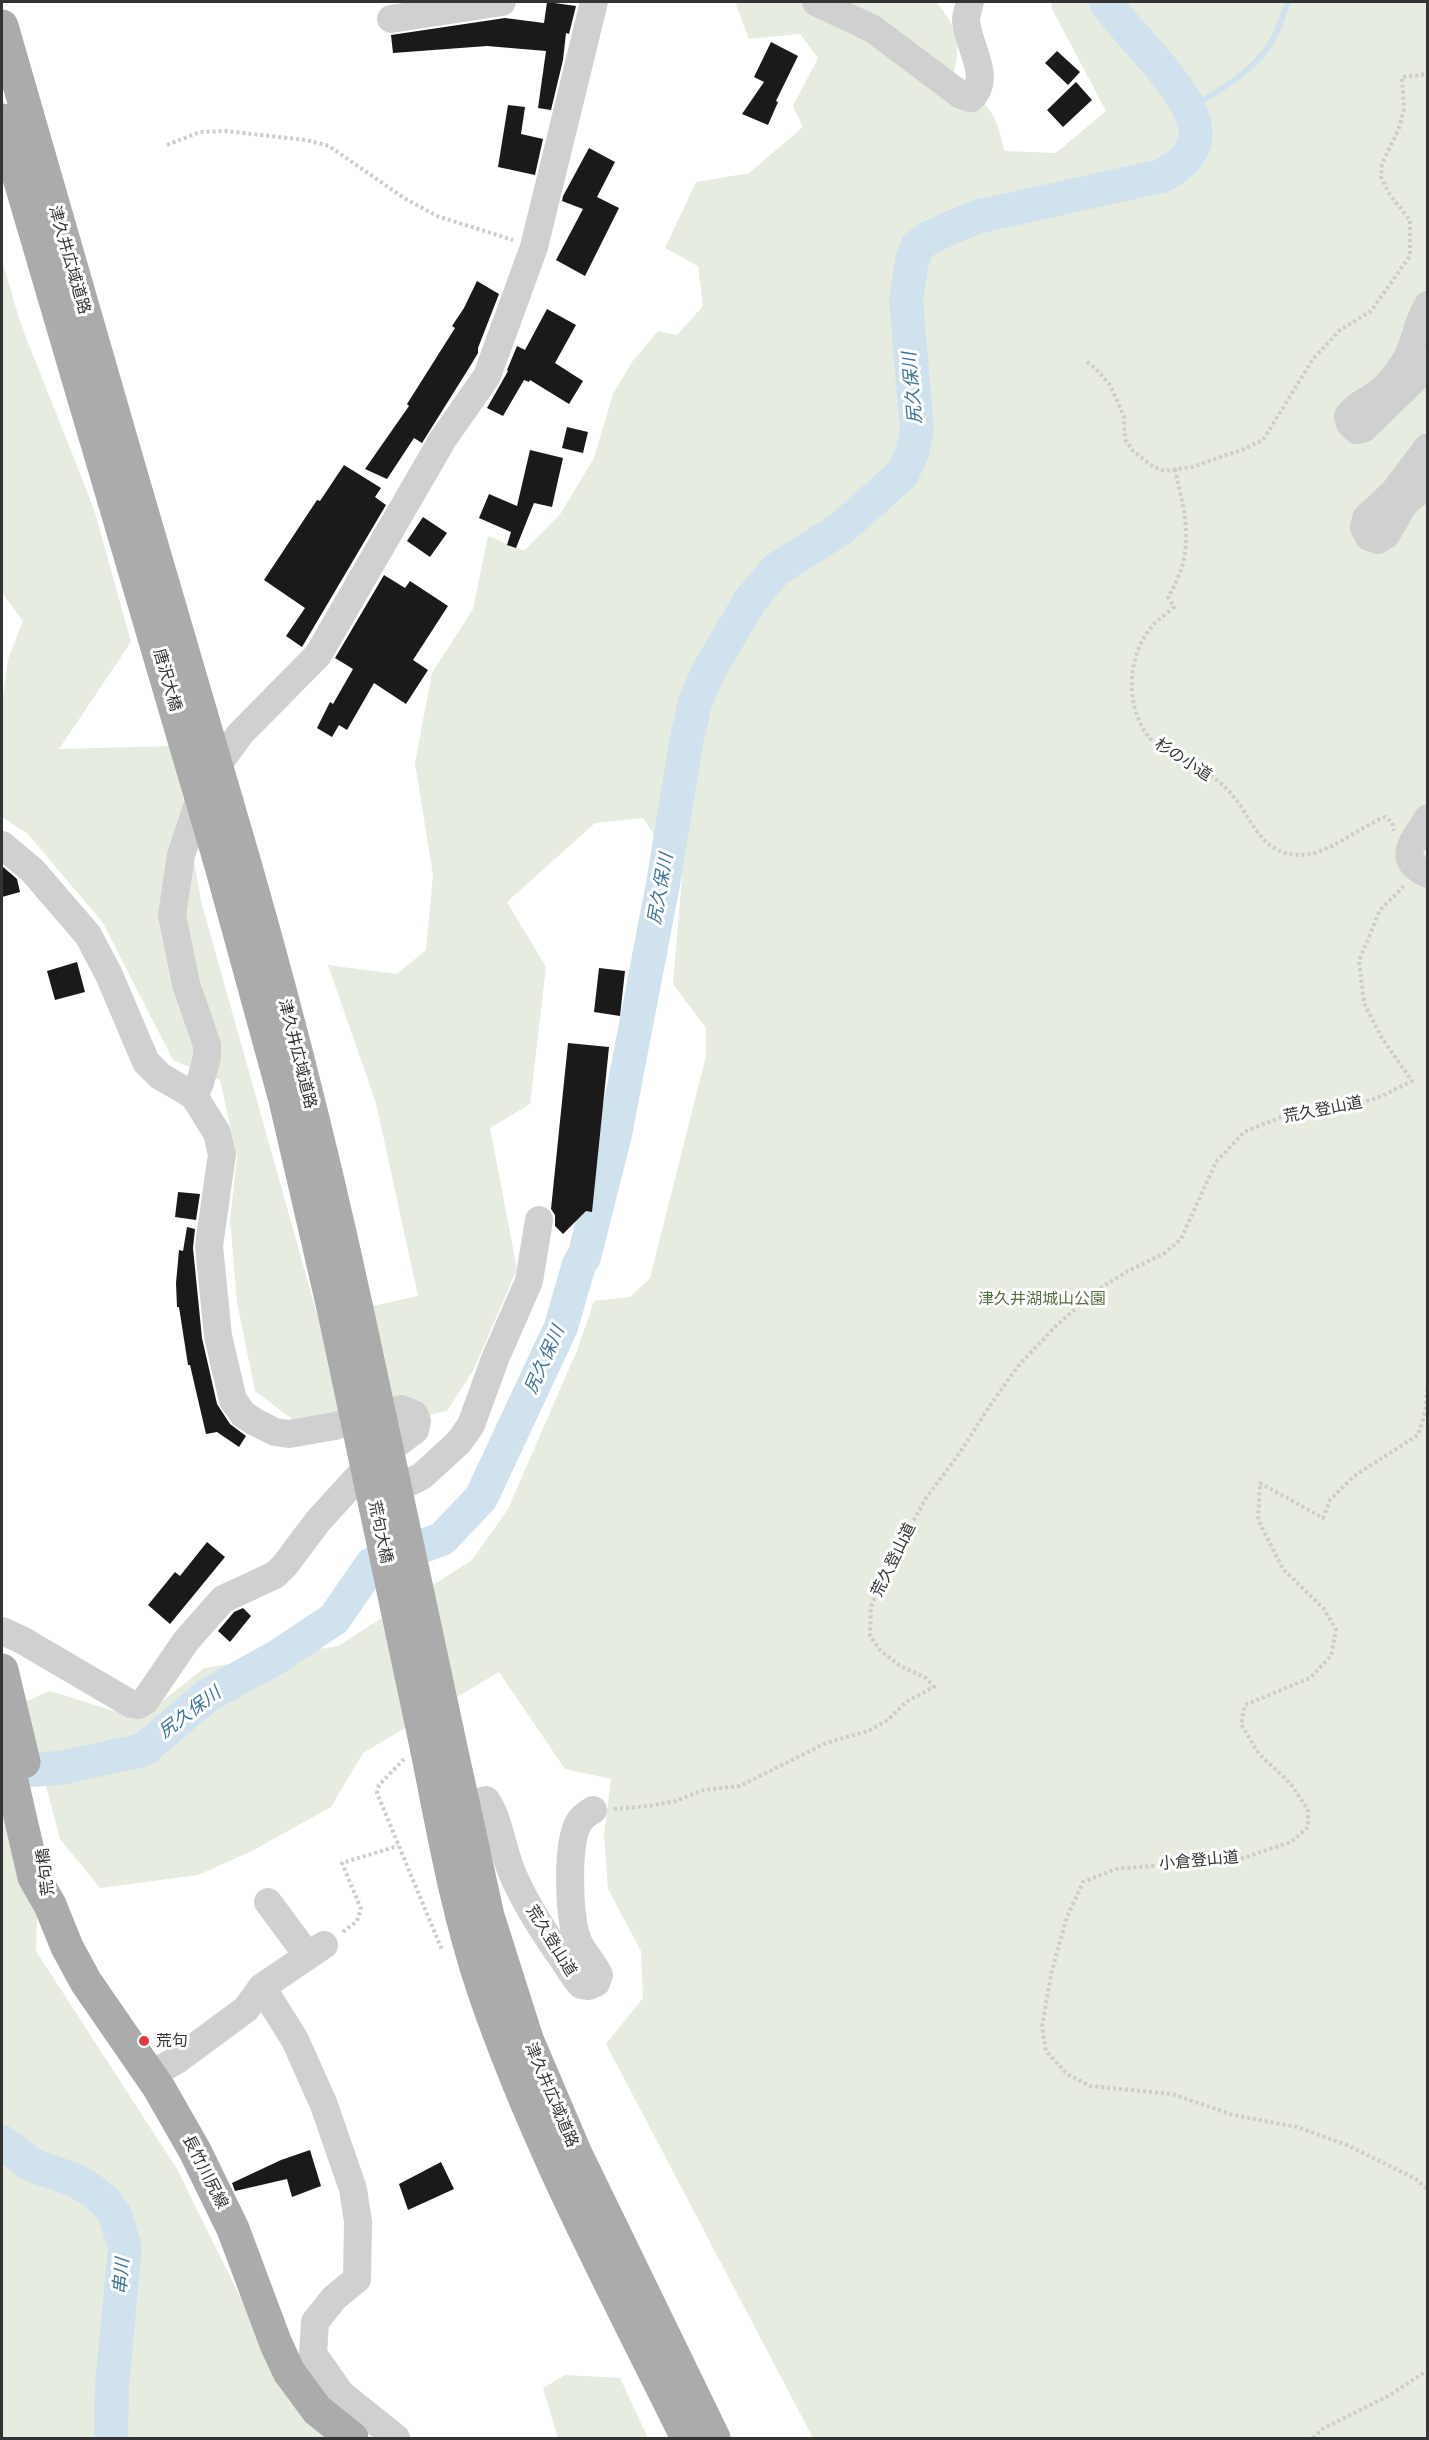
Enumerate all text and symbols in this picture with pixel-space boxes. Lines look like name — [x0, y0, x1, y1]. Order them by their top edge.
street label: 津久井広域道路 — [44, 204, 94, 316]
water label: 尻久保川 — [899, 351, 927, 425]
street label: 唐沢大橋 — [149, 647, 185, 713]
street label: 杉の小道 — [1151, 735, 1215, 785]
water label: 尻久保川 — [644, 852, 678, 926]
street label: 津久井広域道路 — [274, 997, 320, 1111]
street label: 荒久登山道 — [1282, 1093, 1364, 1127]
park label: 津久井湖城山公園 — [978, 1289, 1106, 1309]
water label: 尻久保川 — [520, 1323, 570, 1397]
street label: 荒句大橋 — [364, 1499, 396, 1565]
street label: 荒久登山道 — [868, 1520, 920, 1600]
water label: 尻久保川 — [155, 1683, 225, 1743]
street label: 荒句橋 — [34, 1847, 58, 1897]
street label: 小倉登山道 — [1158, 1848, 1240, 1874]
street label: 荒久登山道 — [522, 1902, 580, 1980]
place label: 荒句 — [156, 2031, 188, 2051]
marker: 荒句 — [137, 2034, 151, 2048]
street label: 津久井広域道路 — [520, 2040, 582, 2150]
street label: 長竹川尻線 — [178, 2132, 232, 2212]
water label: 串川 — [110, 2257, 134, 2295]

